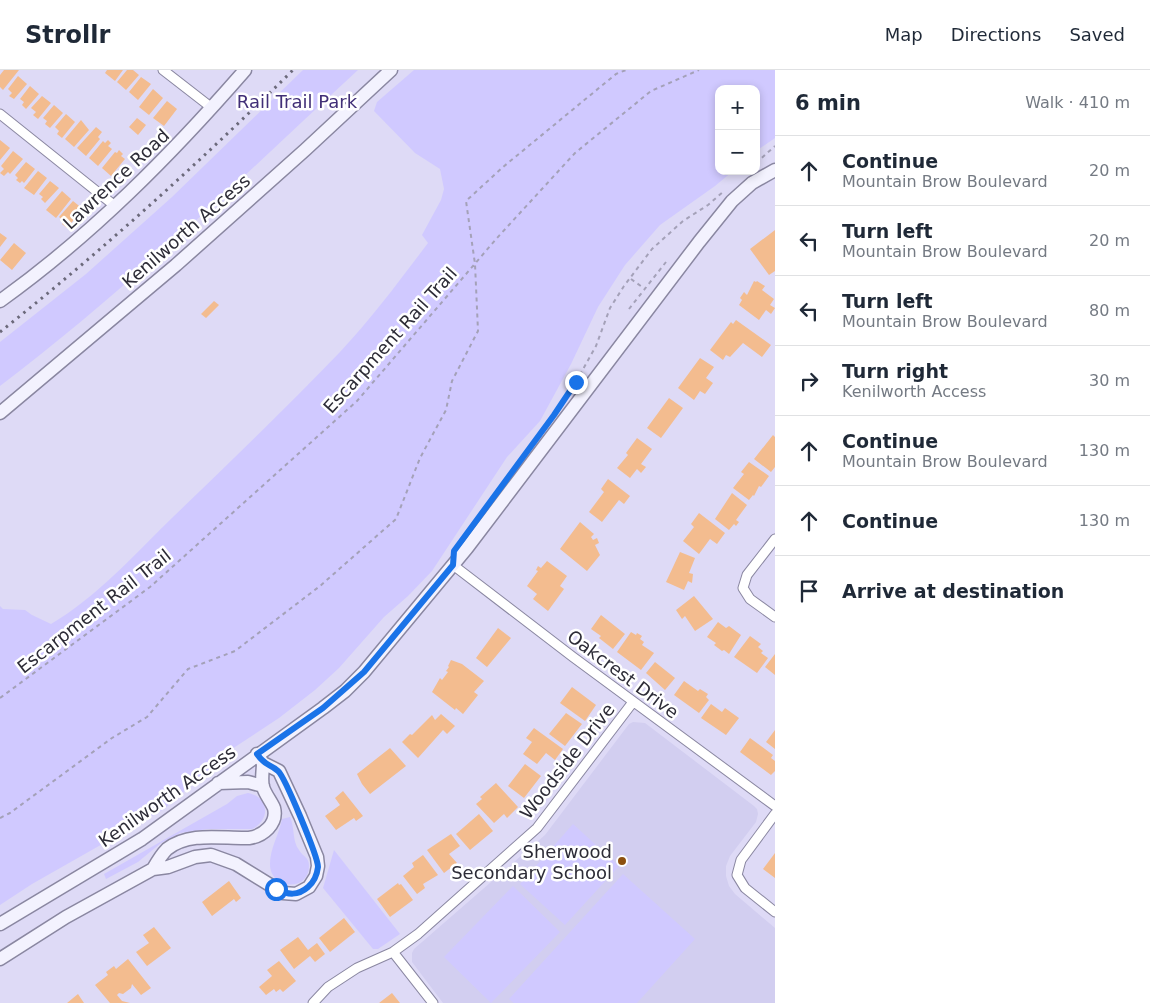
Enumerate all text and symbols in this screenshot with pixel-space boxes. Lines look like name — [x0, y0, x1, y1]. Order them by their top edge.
text: Strollr — [25, 21, 110, 49]
text: Map — [885, 24, 923, 45]
text: Directions — [951, 24, 1041, 45]
text: Saved — [1069, 24, 1125, 45]
map controls — [715, 85, 760, 175]
button: + — [715, 85, 760, 130]
park label: Rail Trail Park — [237, 91, 358, 112]
text: 6 min — [795, 91, 861, 115]
text: Walk · 410 m — [1025, 93, 1130, 112]
street label: Lawrence Road — [59, 125, 173, 233]
button: − — [715, 130, 760, 175]
text: Continue — [842, 150, 938, 172]
icon: ahead — [795, 157, 823, 185]
text: 20 m — [1089, 161, 1130, 180]
street label: Kenilworth Access — [118, 170, 254, 292]
text: Mountain Brow Boulevard — [842, 172, 1048, 191]
text: Turn left — [842, 220, 933, 242]
icon: left — [795, 227, 823, 255]
text: 20 m — [1089, 231, 1130, 250]
text: Mountain Brow Boulevard — [842, 242, 1048, 261]
street label: Escarpment Rail Trail — [319, 263, 461, 417]
text: Turn left — [842, 290, 933, 312]
icon: left — [795, 297, 823, 325]
text: 80 m — [1089, 301, 1130, 320]
text: Mountain Brow Boulevard — [842, 312, 1048, 331]
text: Turn right — [842, 360, 948, 382]
icon: right — [795, 367, 823, 395]
route end — [565, 371, 588, 394]
text: 30 m — [1089, 371, 1130, 390]
text: Kenilworth Access — [842, 382, 986, 401]
text: Continue — [842, 430, 938, 452]
icon: ahead — [795, 437, 823, 465]
text: 130 m — [1079, 441, 1130, 460]
text: Mountain Brow Boulevard — [842, 452, 1048, 471]
icon: ahead — [795, 507, 823, 535]
text: Continue — [842, 510, 938, 532]
text: 130 m — [1079, 511, 1130, 530]
street label: Escarpment Rail Trail — [13, 545, 175, 677]
icon: arrive — [795, 577, 823, 605]
text: Arrive at destination — [842, 580, 1064, 602]
street label: Oakcrest Drive — [563, 625, 683, 723]
street label: Woodside Drive — [515, 699, 619, 823]
street label: Kenilworth Access — [94, 741, 240, 851]
place label: Sherwood Secondary School — [451, 841, 612, 883]
marker: Sherwood Secondary School — [616, 855, 628, 867]
route start — [265, 878, 288, 901]

